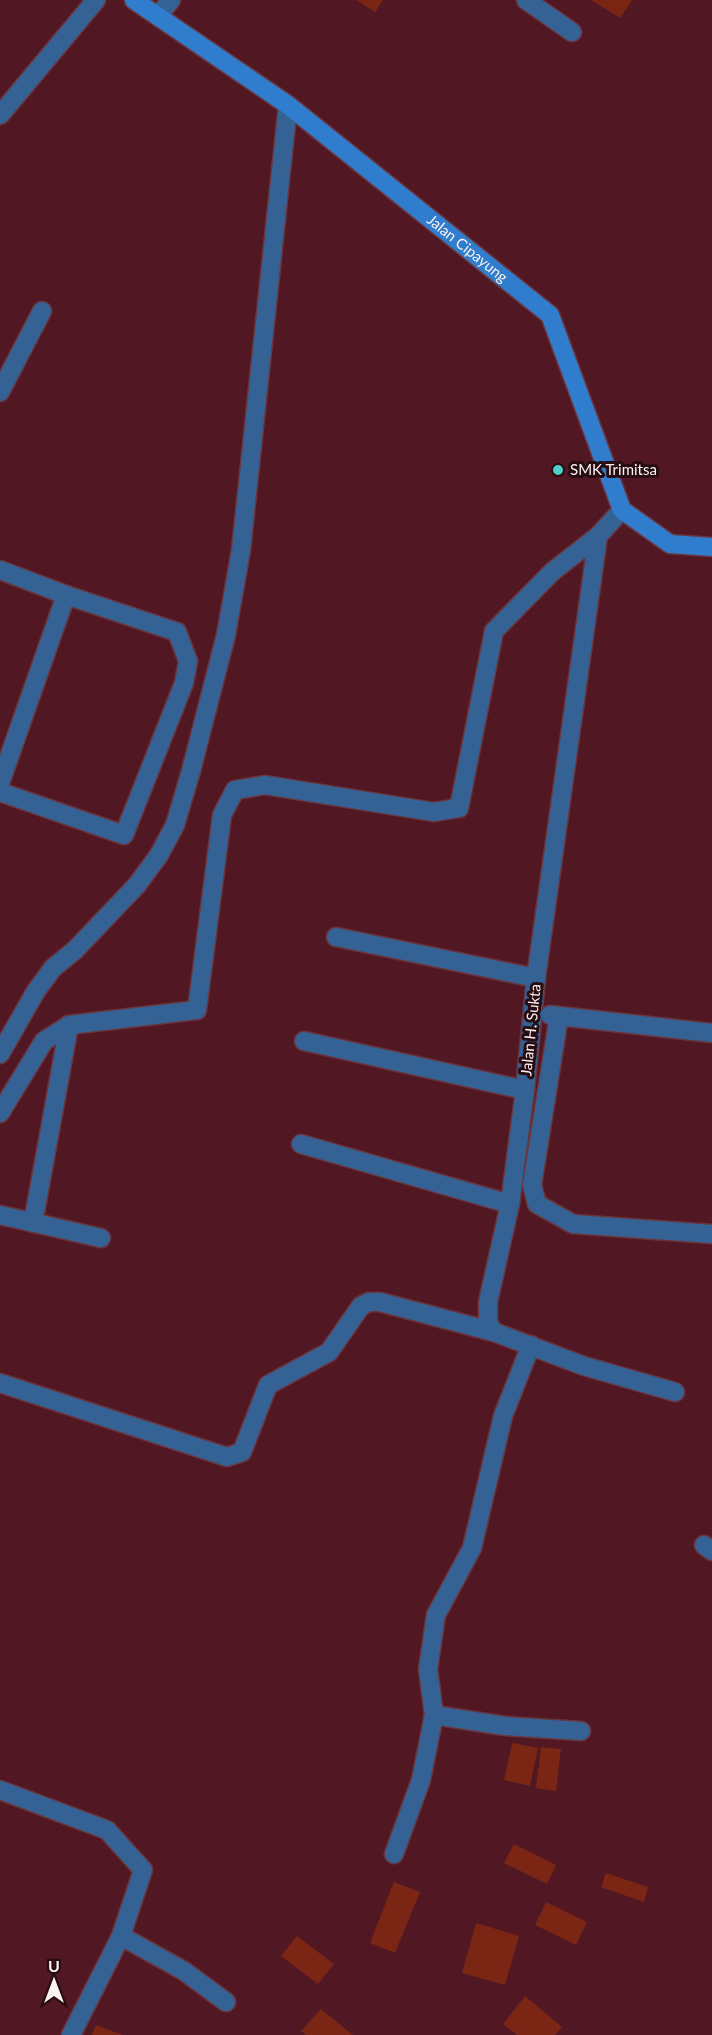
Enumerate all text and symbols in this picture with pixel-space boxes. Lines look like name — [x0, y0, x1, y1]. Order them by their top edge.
street label: Jalan Cipayung — [424, 210, 512, 286]
place label: SMK Trimitsa — [570, 460, 657, 478]
marker: SMK Trimitsa — [551, 463, 565, 477]
street label: Jalan H. Sukta — [516, 983, 544, 1077]
north arrow — [24, 1951, 84, 2011]
text: U — [48, 1956, 60, 1975]

